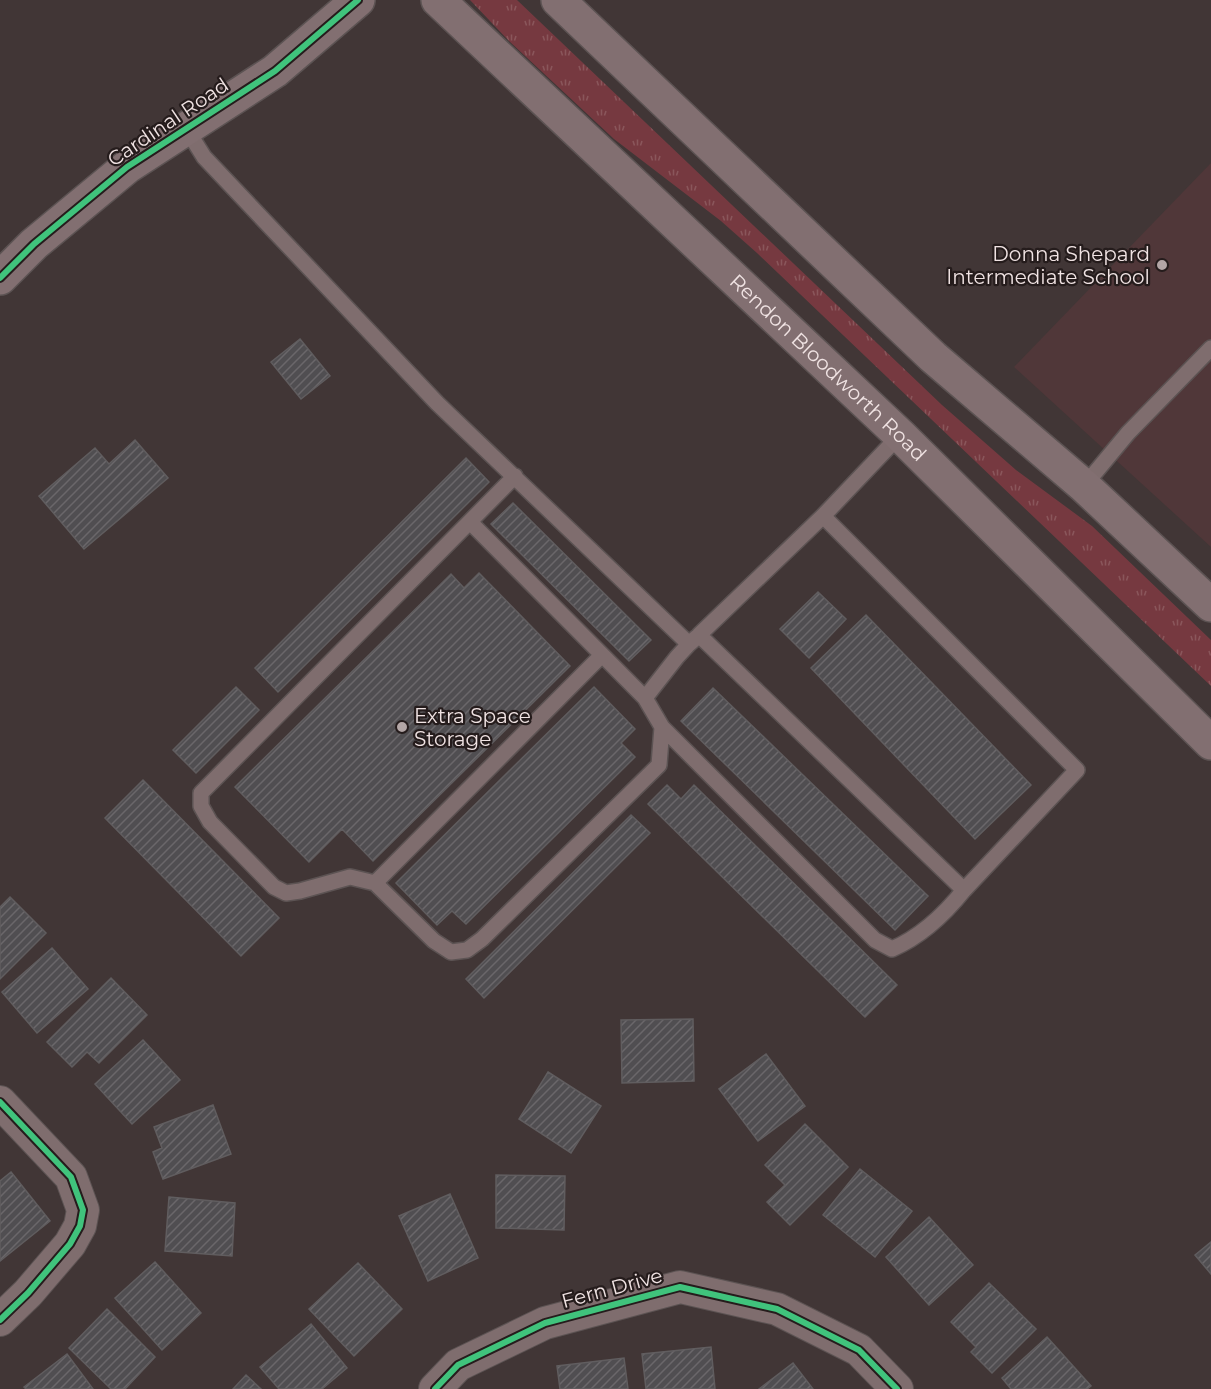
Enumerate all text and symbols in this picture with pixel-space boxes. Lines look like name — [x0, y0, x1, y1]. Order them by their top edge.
street label: Cardinal Road — [103, 73, 233, 171]
place label: Donna Shepard Intermediate School — [946, 242, 1150, 289]
marker: Donna Shepard Intermediate School — [1155, 258, 1169, 272]
street label: Rendon Bloodworth Road — [725, 269, 931, 466]
place label: Extra Space Storage — [414, 704, 531, 751]
marker: Extra Space Storage — [395, 720, 409, 734]
street label: Fern Drive — [559, 1263, 665, 1313]

